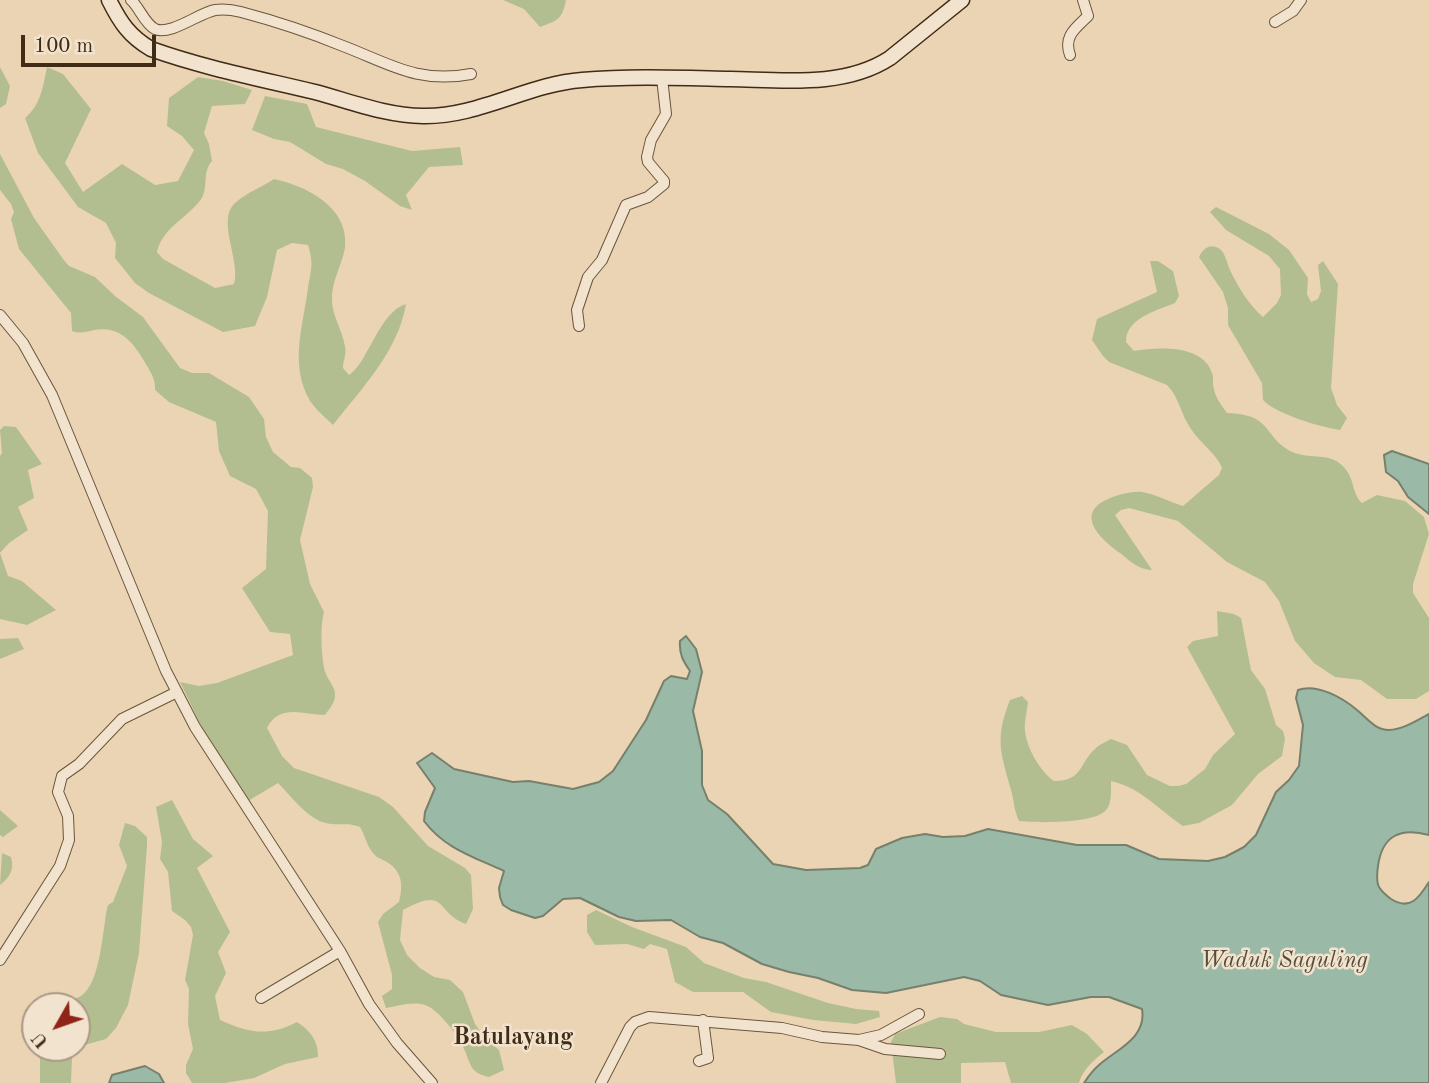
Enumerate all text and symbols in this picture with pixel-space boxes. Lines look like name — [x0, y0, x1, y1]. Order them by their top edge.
scale bar — [24, 21, 159, 65]
text: 100 m — [34, 36, 93, 57]
water label: Waduk Saguling — [1200, 947, 1368, 975]
north arrow — [21, 992, 91, 1062]
district label: Batulayang — [453, 1024, 573, 1052]
text: U — [29, 1028, 53, 1051]

